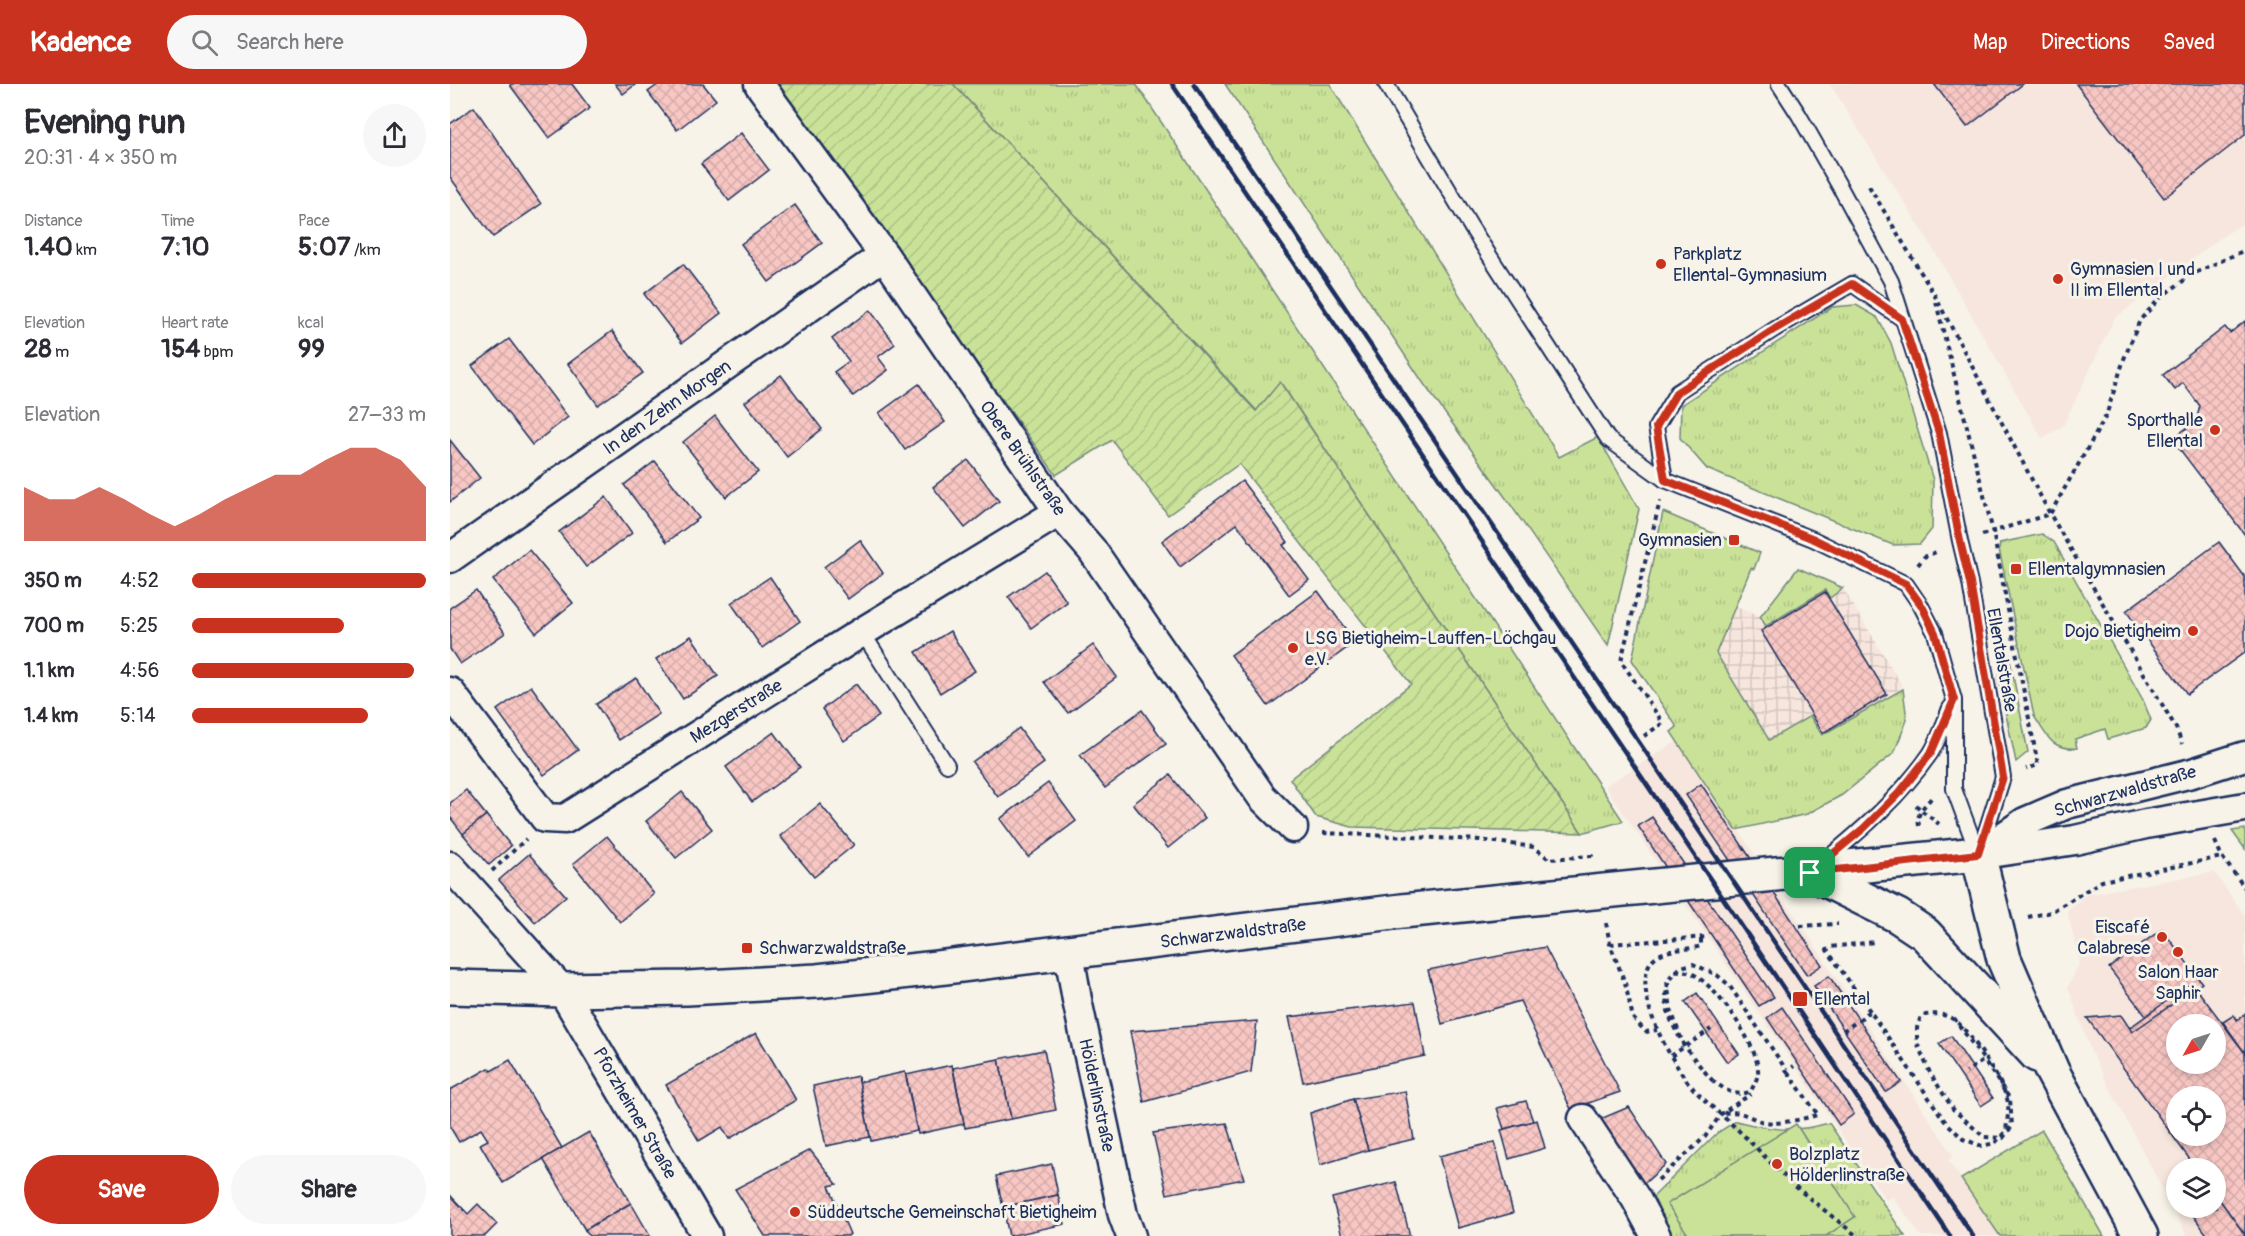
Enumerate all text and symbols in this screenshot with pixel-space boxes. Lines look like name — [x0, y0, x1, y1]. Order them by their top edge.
search box — [167, 15, 587, 69]
text: Kadence — [30, 25, 131, 60]
icon: search — [188, 26, 221, 59]
text: Search here — [236, 28, 343, 56]
text: Map — [1973, 29, 2008, 56]
text: Directions — [2041, 29, 2130, 56]
text: Saved — [2163, 29, 2215, 56]
text: Evening run — [24, 102, 185, 143]
button: share — [363, 104, 426, 167]
text: 20:31 · 4 × 350 m — [24, 145, 177, 170]
text: Distance — [24, 211, 83, 231]
text: Time — [161, 211, 194, 231]
text: Pace — [298, 211, 330, 231]
text: 1.40 — [24, 231, 73, 263]
text: 7:10 — [161, 231, 210, 263]
text: 5:07 — [298, 231, 351, 263]
text: km — [73, 240, 97, 260]
text: /km — [351, 240, 381, 260]
place label: Parkplatz Ellental-Gymnasium — [1673, 243, 1827, 287]
marker: Parkplatz Ellental-Gymnasium — [1654, 257, 1668, 271]
place label: Gymnasien I und II im Ellental — [2070, 258, 2195, 302]
marker: Gymnasien I und II im Ellental — [2051, 272, 2065, 286]
text: Elevation — [24, 313, 85, 333]
text: Heart rate — [161, 313, 228, 333]
text: kcal — [298, 313, 324, 333]
text: 28 — [24, 333, 52, 365]
text: 154 — [161, 333, 200, 365]
text: 99 — [298, 333, 325, 365]
text: m — [52, 342, 69, 362]
text: bpm — [200, 342, 233, 362]
street label: In den Zehn Morgen — [599, 355, 736, 460]
street label: Obere Brühlstraße — [974, 396, 1071, 520]
text: Elevation — [24, 402, 100, 427]
text: 27–33 m — [348, 402, 426, 427]
place label: Sporthalle Ellental — [2126, 409, 2203, 453]
marker: Sporthalle Ellental — [2208, 423, 2222, 437]
place label: Gymnasien — [1638, 529, 1722, 552]
marker: Gymnasien — [1727, 533, 1741, 547]
place label: Ellentalgymnasien — [2028, 558, 2166, 581]
marker: Ellentalgymnasien — [2009, 562, 2023, 576]
text: 350 m — [24, 568, 82, 593]
text: 4:52 — [120, 568, 159, 593]
street label: Ellentalstraße — [1981, 606, 2022, 714]
text: 700 m — [24, 613, 84, 638]
text: 5:25 — [120, 613, 158, 638]
place label: Dojo Bietigheim — [2064, 620, 2181, 643]
marker: Dojo Bietigheim — [2186, 624, 2200, 638]
place label: LSG Bietigheim-Lauffen-Löchgau e.V. — [1305, 627, 1556, 671]
marker: LSG Bietigheim-Lauffen-Löchgau e.V. — [1286, 641, 1300, 655]
text: 1.1 km — [24, 658, 74, 683]
text: 4:56 — [120, 658, 159, 683]
street label: Mezgerstraße — [686, 674, 787, 749]
text: 1.4 km — [24, 703, 78, 728]
text: 5:14 — [120, 703, 156, 728]
street label: Schwarzwaldstraße — [2051, 760, 2199, 823]
pin — [1784, 847, 1835, 898]
icon: arrive — [1793, 856, 1826, 889]
street label: Schwarzwaldstraße — [1159, 913, 1307, 954]
place label: Eiscafé Calabrese — [2077, 916, 2150, 960]
marker: Eiscafé Calabrese — [2155, 930, 2169, 944]
place label: Schwarzwaldstraße — [759, 937, 906, 960]
marker: Schwarzwaldstraße — [740, 941, 754, 955]
marker: Salon Haar Saphir — [2171, 945, 2185, 959]
place label: Salon Haar Saphir — [2137, 961, 2219, 1005]
place label: Ellental — [1814, 988, 1870, 1011]
marker: Ellental — [1791, 990, 1809, 1008]
north arrow — [2166, 1014, 2226, 1074]
map controls — [2166, 1014, 2226, 1218]
street label: Hölderlinstraße — [1073, 1036, 1120, 1154]
street label: Pforzheimer Straße — [588, 1043, 682, 1183]
button: locate — [2166, 1086, 2226, 1146]
place label: Bolzplatz Hölderlinstraße — [1789, 1143, 1905, 1187]
button: Save — [24, 1155, 219, 1224]
button: Share — [231, 1155, 426, 1224]
marker: Bolzplatz Hölderlinstraße — [1770, 1157, 1784, 1171]
button: layers — [2166, 1158, 2226, 1218]
place label: Süddeutsche Gemeinschaft Bietigheim — [807, 1201, 1097, 1224]
marker: Süddeutsche Gemeinschaft Bietigheim — [788, 1205, 802, 1219]

